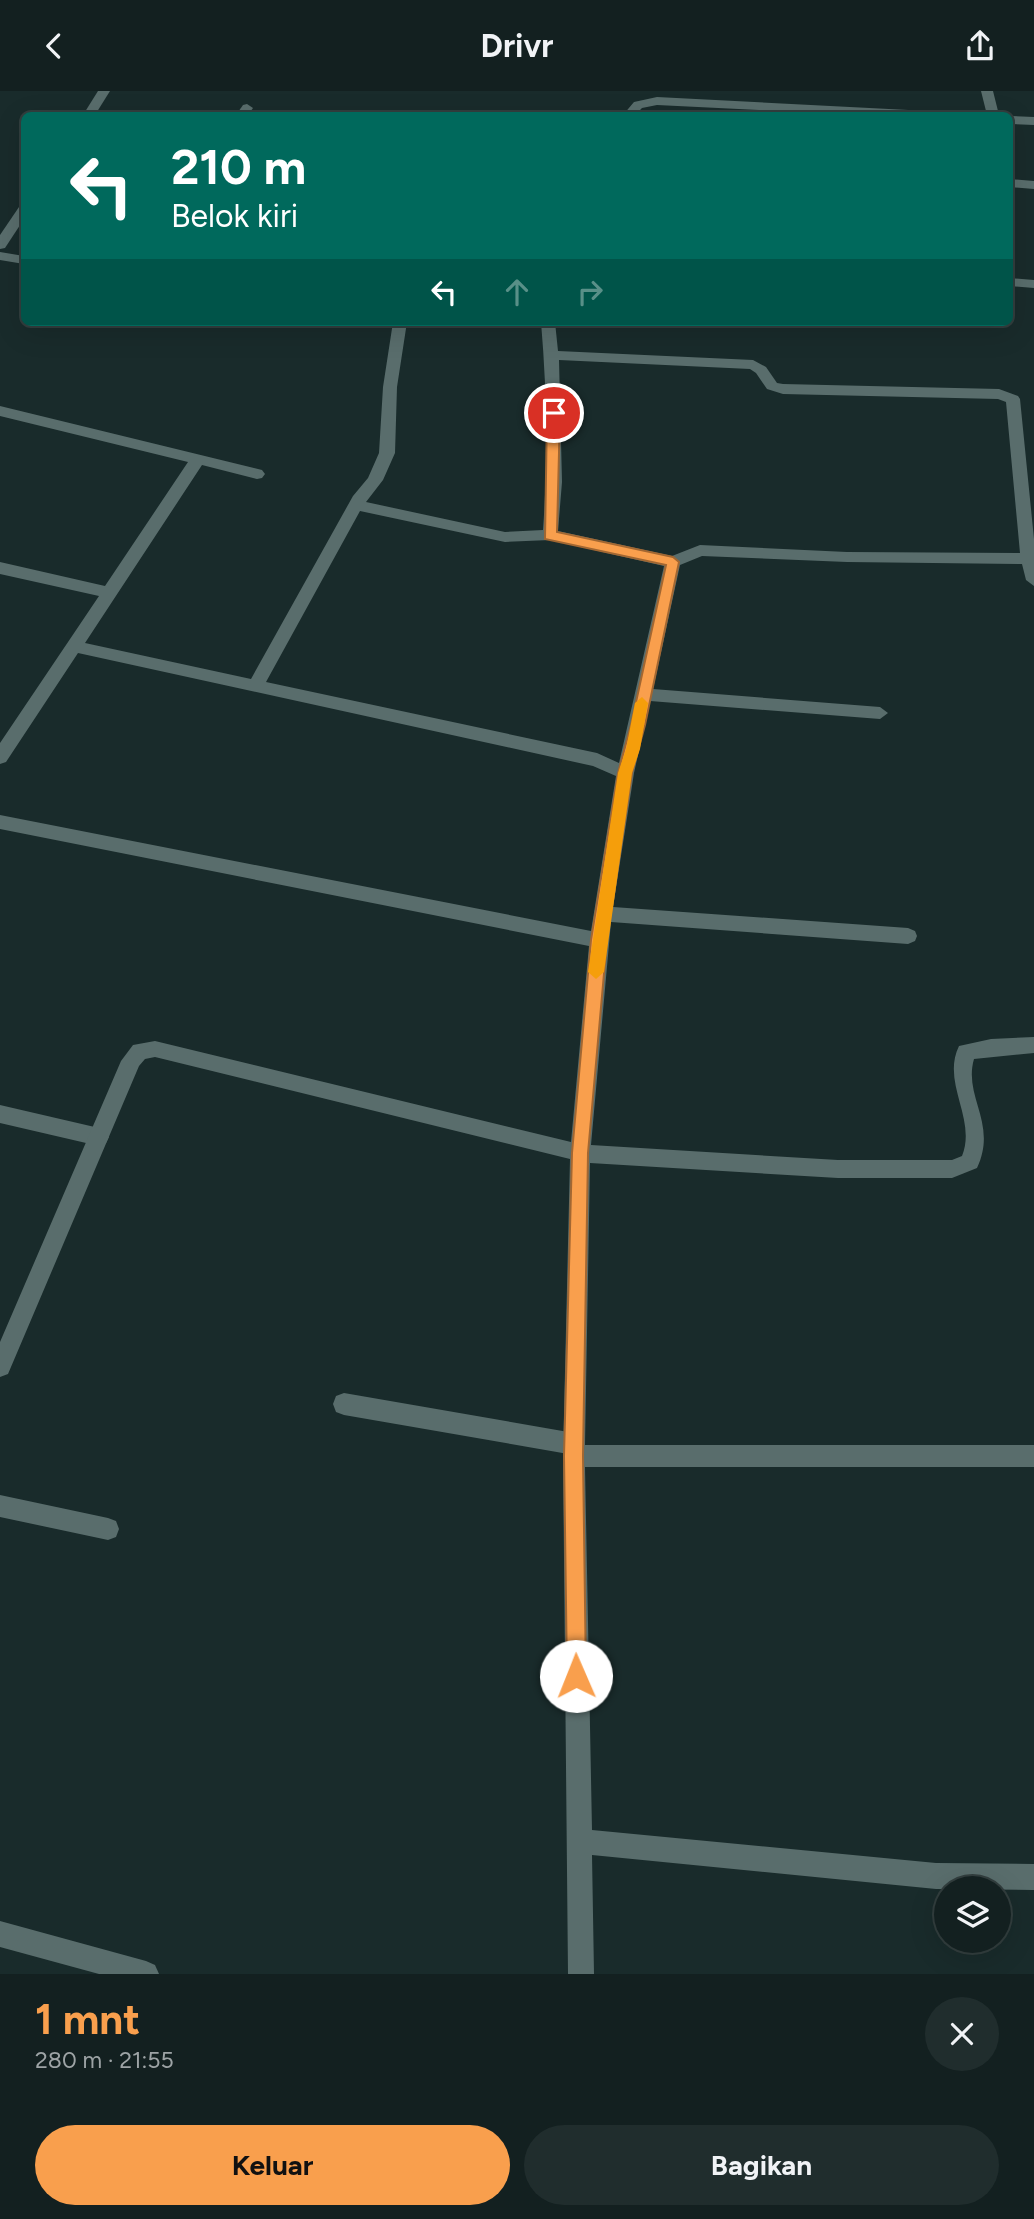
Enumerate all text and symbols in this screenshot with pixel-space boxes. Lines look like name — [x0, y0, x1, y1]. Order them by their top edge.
icon: back — [35, 27, 73, 65]
text: Drivr — [481, 27, 553, 65]
icon: share — [961, 27, 999, 65]
text: 210 m — [171, 137, 306, 196]
icon: left — [56, 140, 147, 231]
text: Belok kiri — [171, 197, 298, 235]
icon: left — [425, 273, 463, 311]
icon: ahead — [498, 273, 536, 311]
icon: right — [571, 273, 609, 311]
pin — [524, 383, 584, 443]
icon: arrive — [535, 394, 573, 432]
position arrow — [539, 1639, 613, 1713]
map controls — [934, 1876, 1011, 1953]
button: layers — [934, 1876, 1011, 1953]
text: 1 mnt — [35, 1994, 140, 2045]
button: close — [925, 1997, 999, 2071]
text: 280 m · 21:55 — [35, 2046, 174, 2074]
button: Keluar — [35, 2125, 510, 2205]
button: Bagikan — [524, 2125, 999, 2205]

